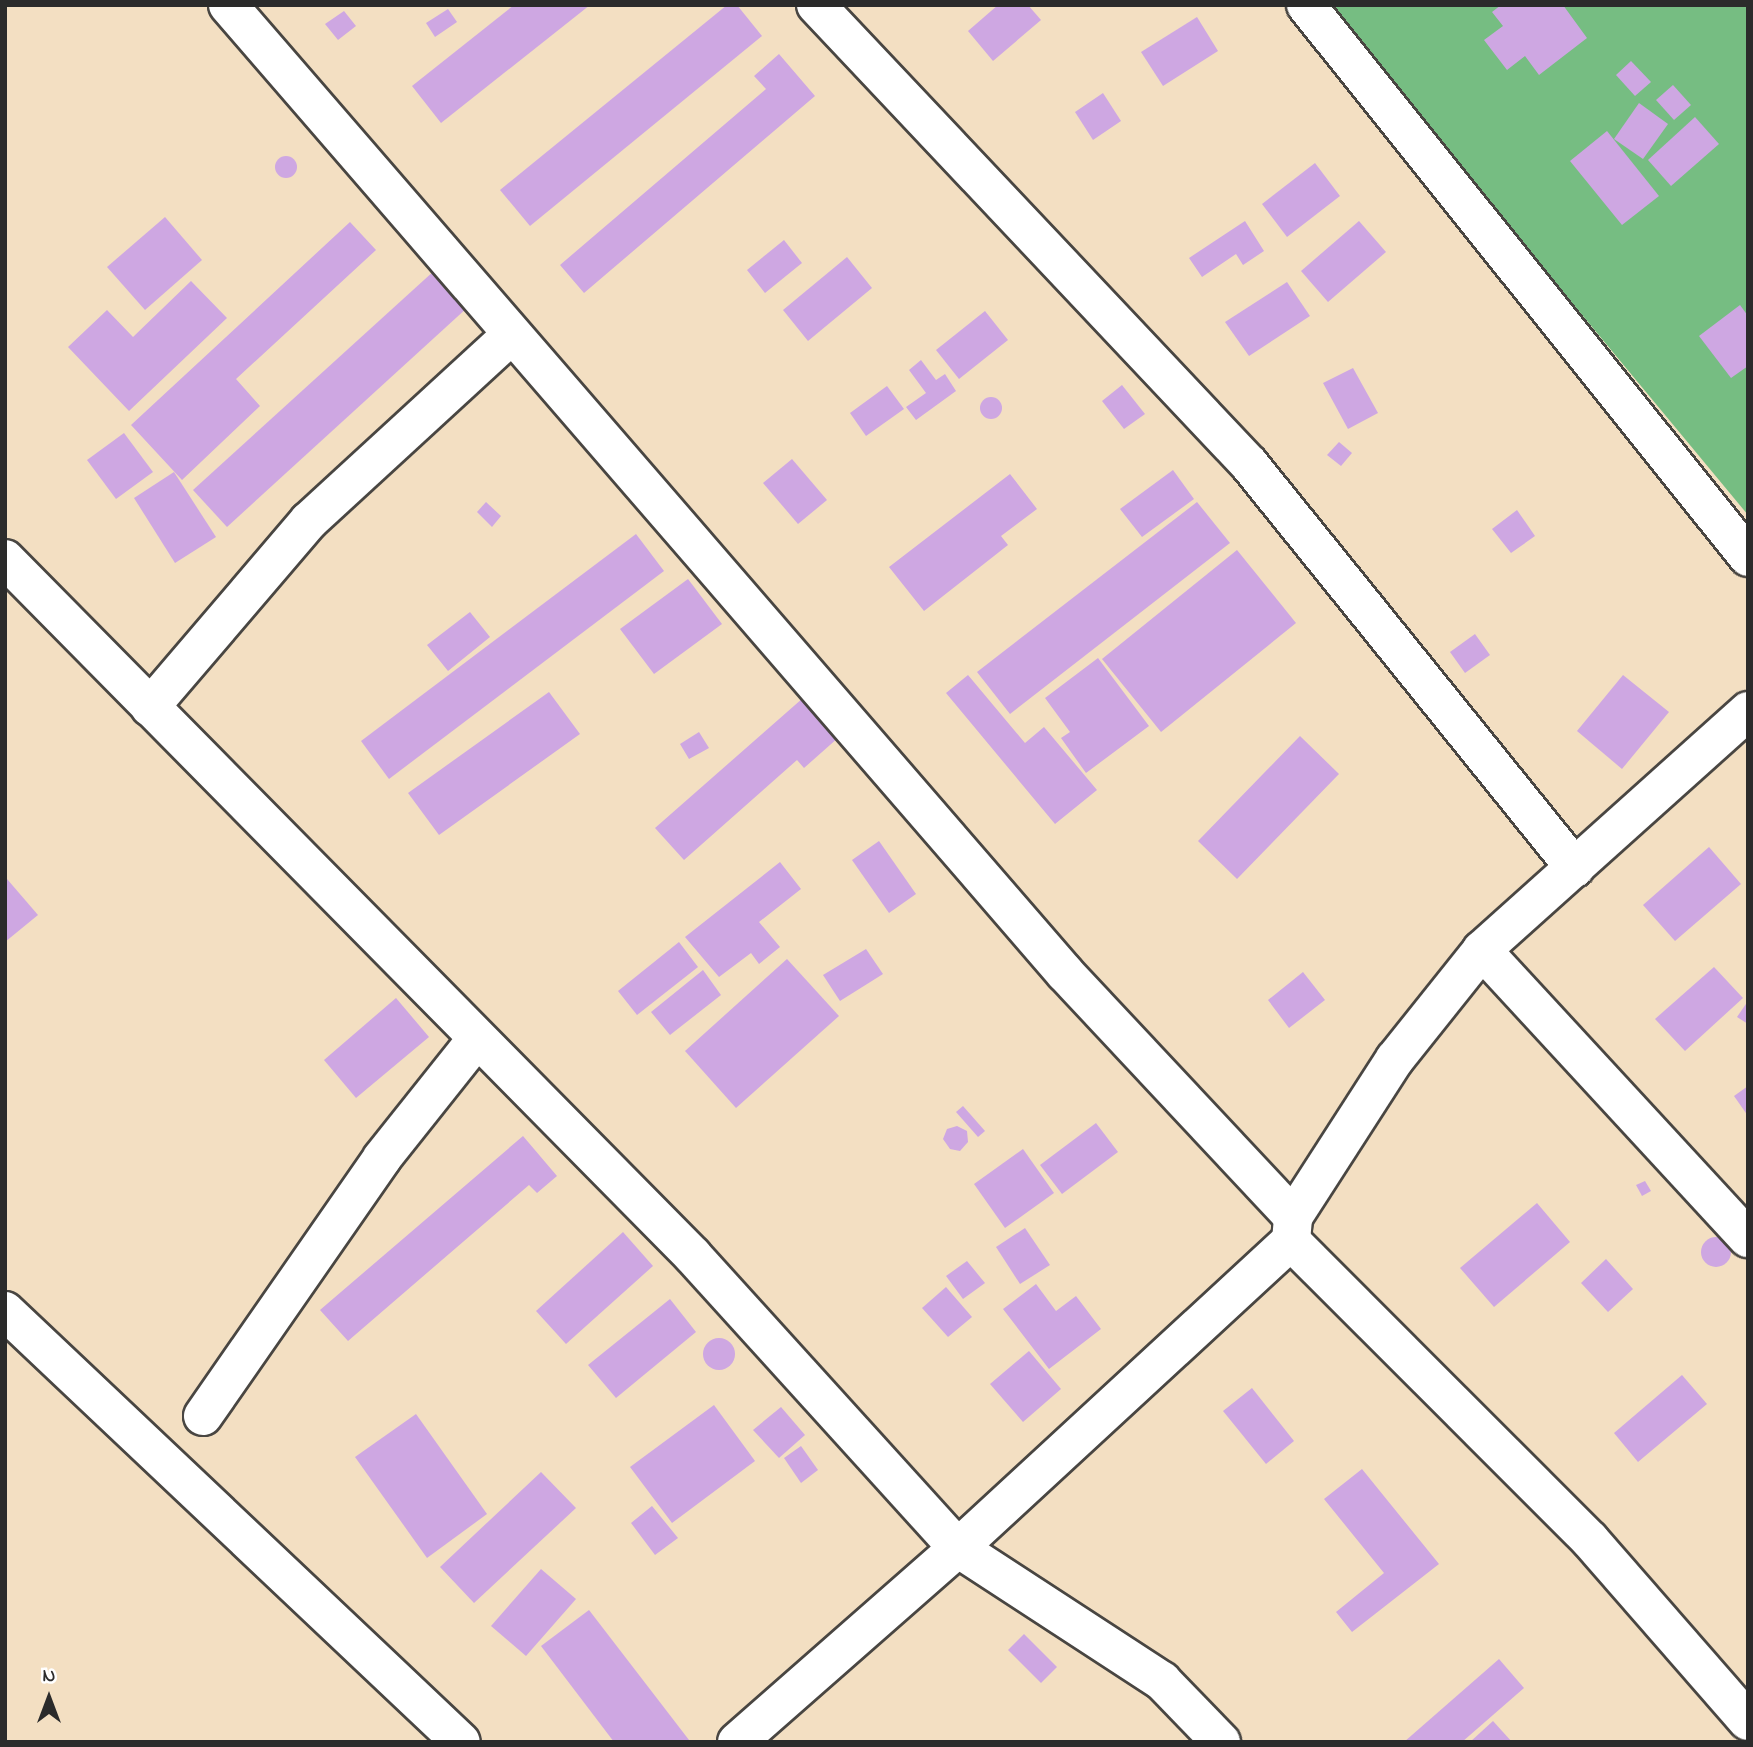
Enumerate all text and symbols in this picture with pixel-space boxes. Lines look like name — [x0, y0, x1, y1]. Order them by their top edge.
north arrow — [14, 1663, 84, 1733]
text: N — [43, 1663, 55, 1690]

